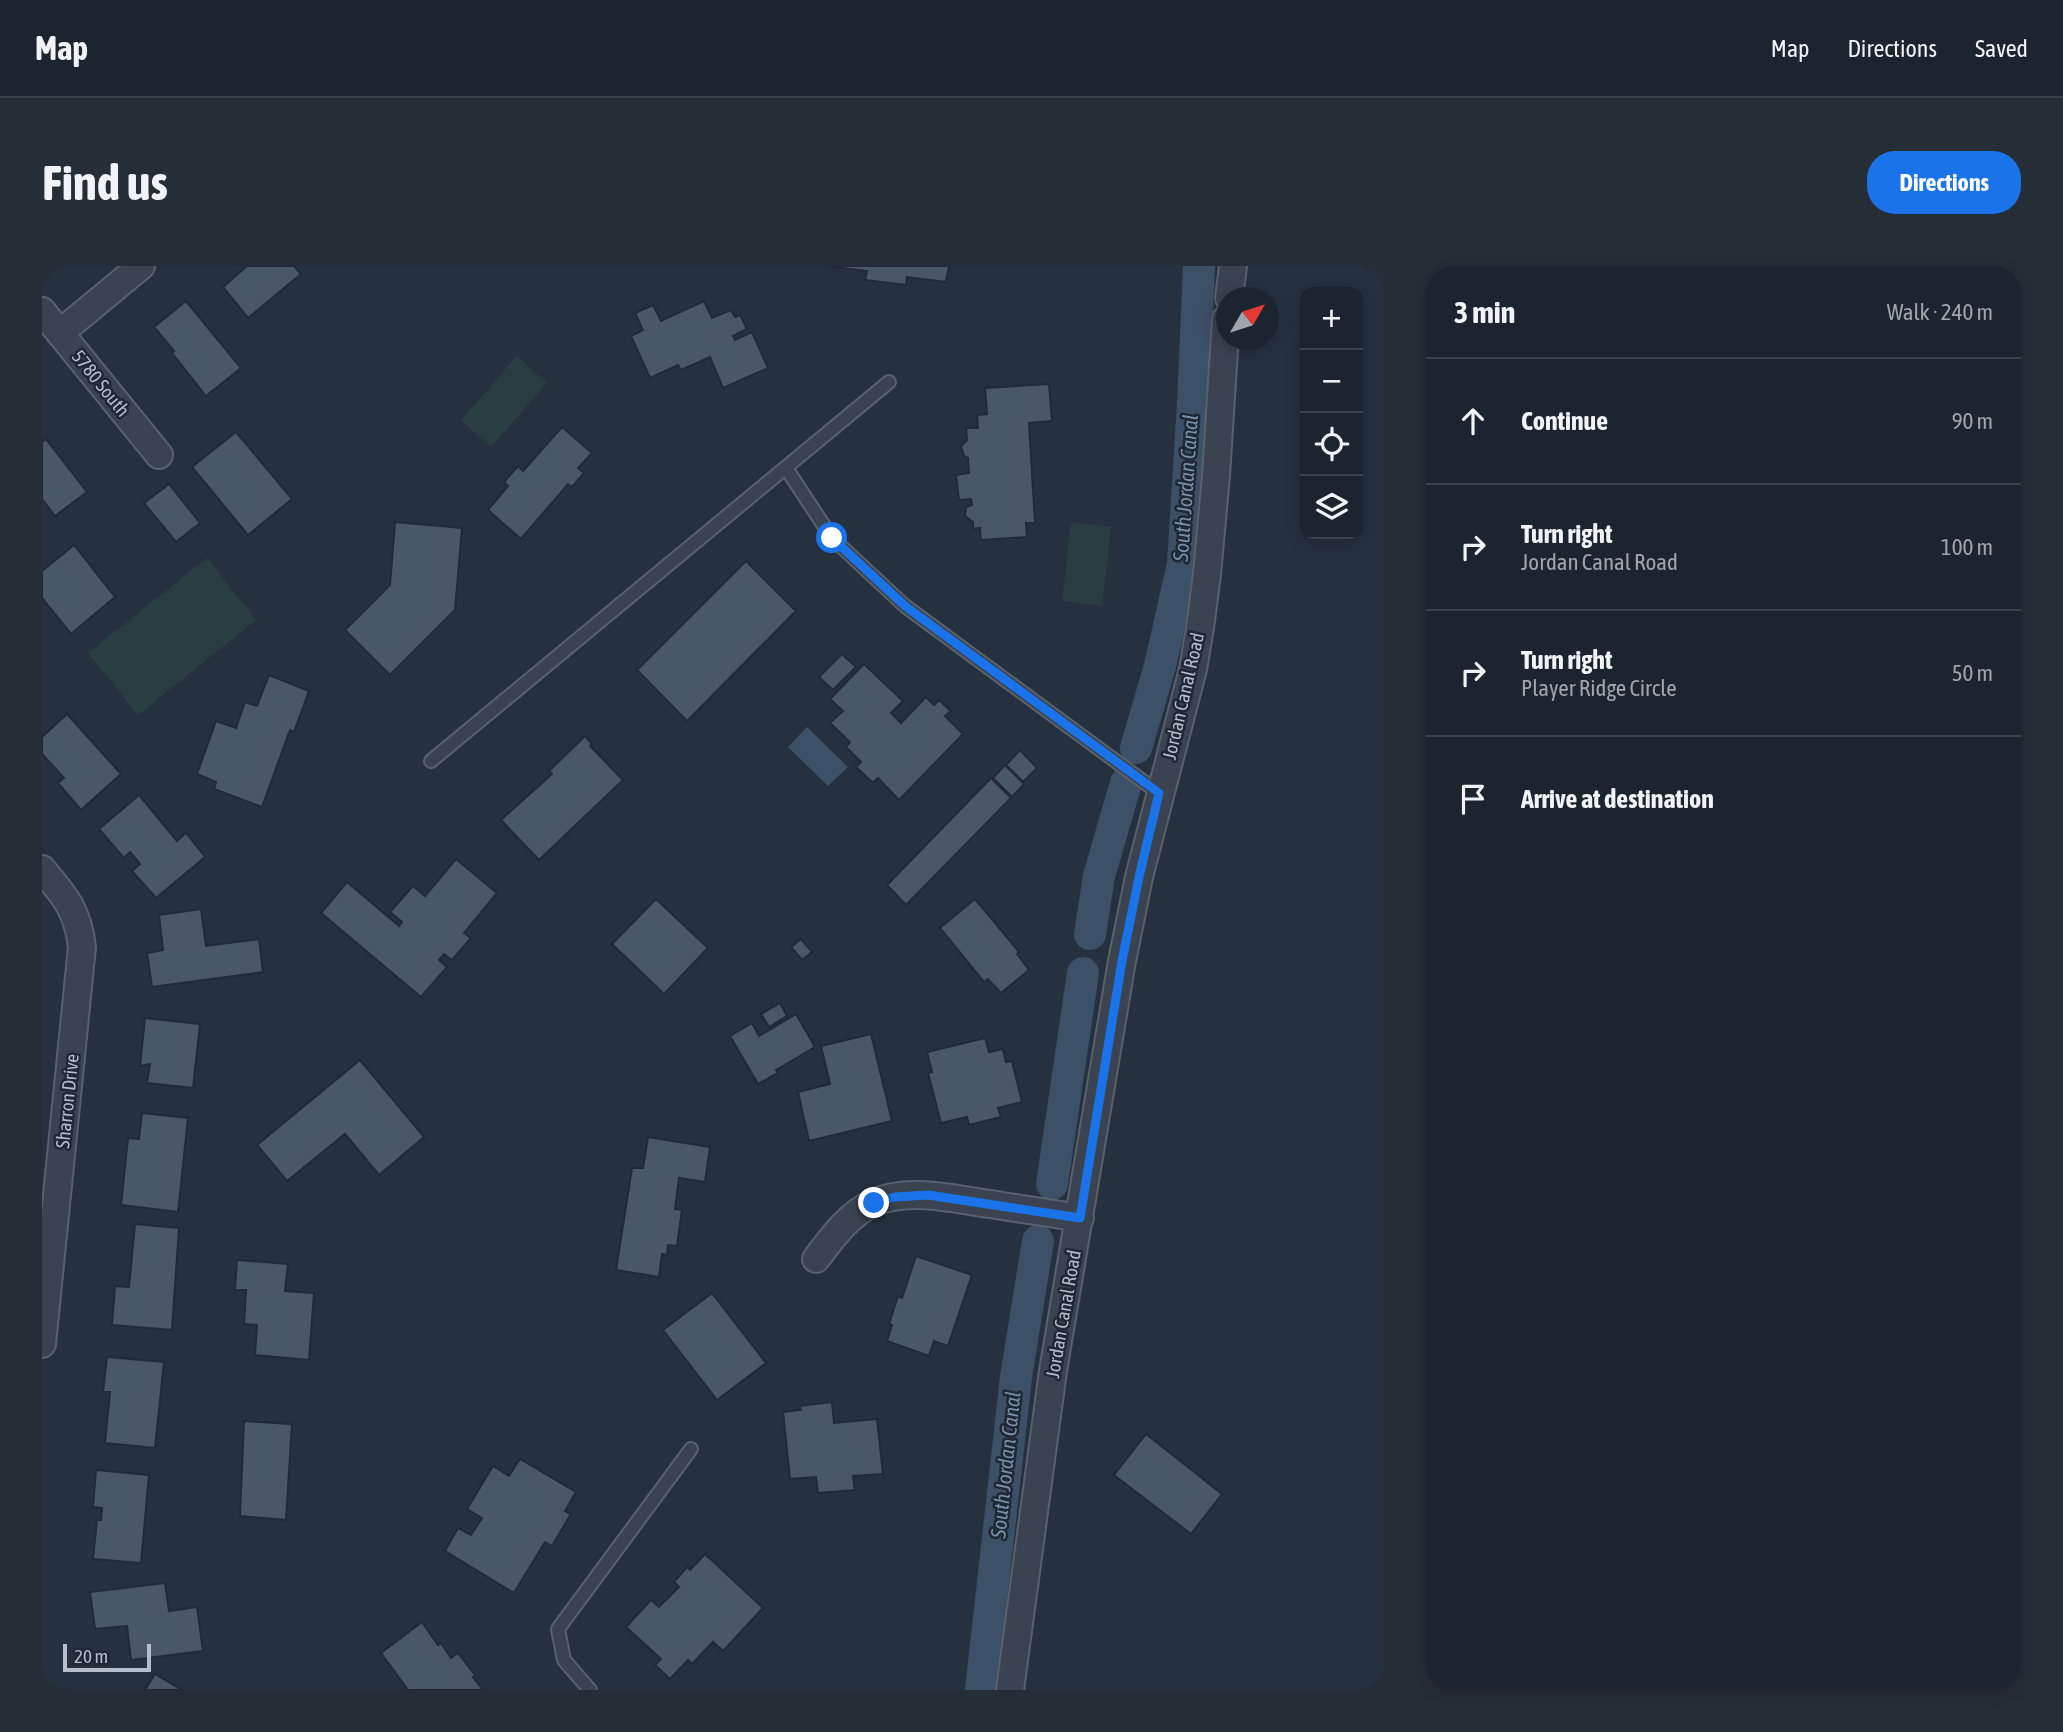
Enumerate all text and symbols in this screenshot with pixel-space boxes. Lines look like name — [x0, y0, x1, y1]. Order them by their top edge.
text: Map — [35, 29, 88, 67]
text: Map — [1771, 35, 1809, 62]
text: Directions — [1847, 35, 1937, 62]
text: Saved — [1975, 35, 2028, 62]
button: Directions — [1867, 151, 2021, 214]
text: Find us — [42, 154, 168, 210]
north arrow — [1216, 287, 1279, 350]
map controls — [1300, 287, 1363, 539]
button: + — [1300, 287, 1363, 350]
text: 3 min — [1454, 295, 1515, 329]
text: Walk · 240 m — [1887, 299, 1993, 325]
street label: 5780 South — [68, 345, 134, 421]
button: − — [1300, 350, 1363, 413]
icon: ahead — [1454, 402, 1492, 440]
text: Continue — [1521, 406, 1608, 436]
text: 90 m — [1952, 408, 1993, 434]
water label: South Jordan Canal — [1168, 413, 1202, 563]
button: locate — [1300, 413, 1363, 476]
button: layers — [1300, 476, 1363, 539]
text: Turn right — [1521, 519, 1612, 549]
route start — [816, 522, 847, 553]
icon: right — [1454, 528, 1492, 566]
text: 100 m — [1941, 534, 1993, 560]
text: Jordan Canal Road — [1521, 549, 1678, 575]
street label: Jordan Canal Road — [1158, 630, 1208, 762]
text: Turn right — [1521, 645, 1612, 675]
icon: right — [1454, 654, 1492, 692]
text: 50 m — [1952, 660, 1993, 686]
text: Player Ridge Circle — [1521, 675, 1677, 701]
icon: arrive — [1454, 780, 1492, 818]
text: Arrive at destination — [1521, 784, 1714, 814]
street label: Sharron Drive — [51, 1053, 83, 1149]
route end — [858, 1187, 889, 1218]
street label: Jordan Canal Road — [1041, 1248, 1085, 1380]
water label: South Jordan Canal — [985, 1390, 1025, 1541]
scale bar — [63, 1641, 150, 1673]
text: 20 m — [74, 1645, 108, 1667]

